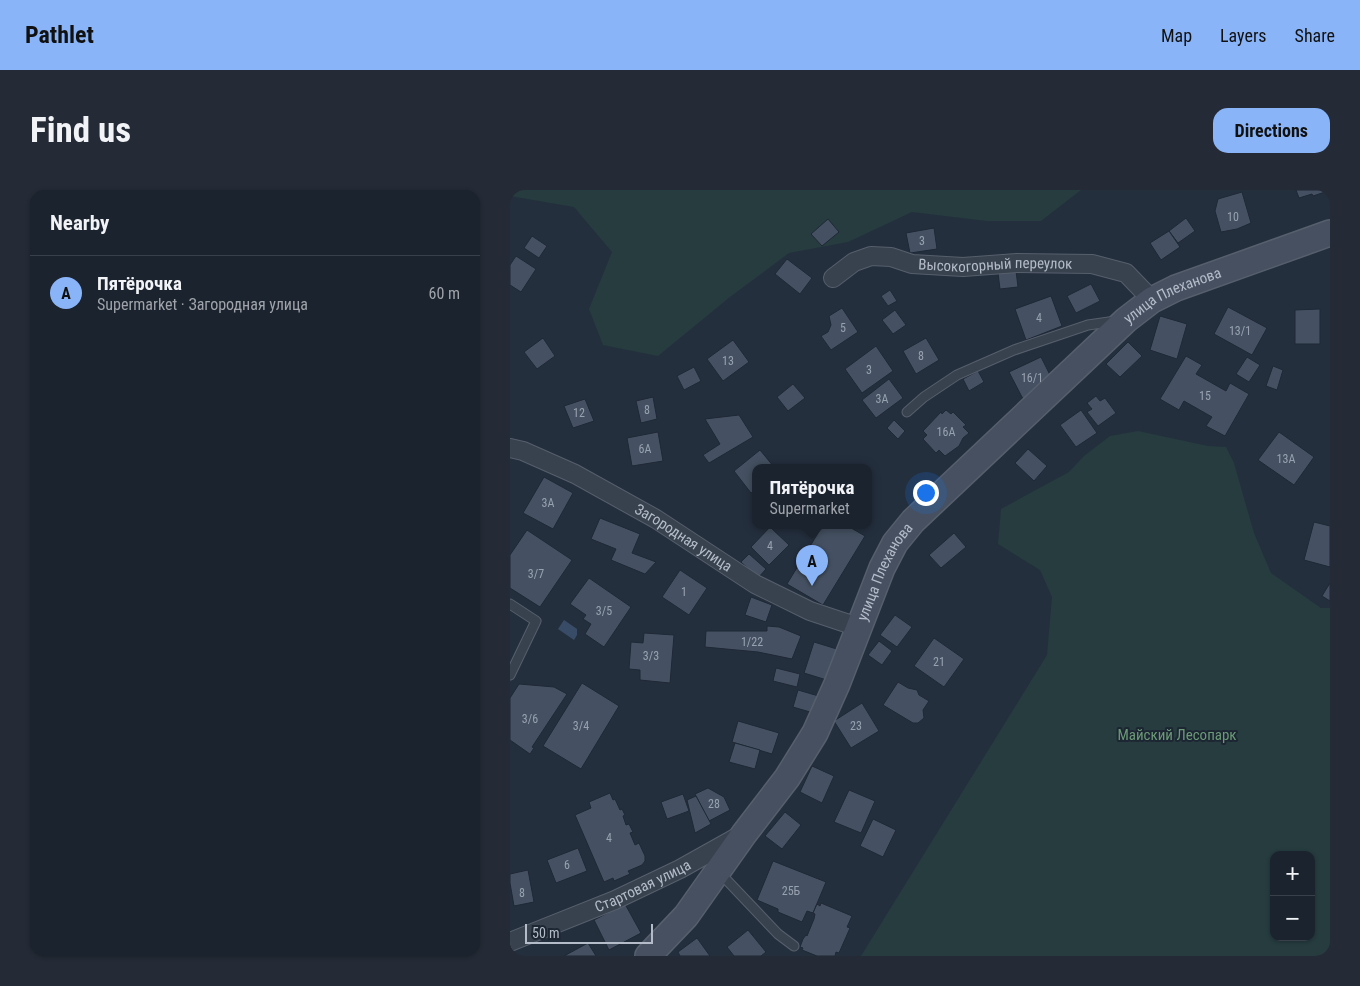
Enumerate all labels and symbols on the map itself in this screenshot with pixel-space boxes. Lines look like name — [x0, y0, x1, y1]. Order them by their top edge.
house number: 10 — [1227, 210, 1239, 224]
house number: 3 — [919, 234, 925, 248]
street label: Высокогорный переулок — [918, 254, 1072, 276]
street label: улица Плеханова — [1120, 264, 1224, 327]
house number: 4 — [1036, 311, 1042, 325]
house number: 5 — [840, 321, 846, 335]
house number: 13/1 — [1229, 324, 1251, 338]
house number: 8 — [918, 349, 924, 363]
house number: 13 — [722, 354, 734, 368]
house number: 3 — [866, 363, 872, 377]
house number: 16/1 — [1021, 371, 1043, 385]
house number: 15 — [1199, 389, 1211, 403]
house number: 3А — [876, 392, 889, 406]
house number: 8 — [644, 403, 650, 417]
house number: 12 — [573, 406, 585, 420]
house number: 16А — [937, 425, 955, 439]
house number: 6А — [639, 442, 652, 456]
house number: 13А — [1277, 452, 1295, 466]
your location — [913, 480, 939, 506]
house number: 3А — [542, 496, 555, 510]
street label: Загородная улица — [632, 500, 736, 576]
street label: улица Плеханова — [853, 519, 917, 624]
house number: 4 — [767, 539, 773, 553]
pin: A — [796, 545, 828, 586]
house number: 3/7 — [528, 567, 544, 581]
house number: 1 — [681, 585, 687, 599]
house number: 3/5 — [596, 604, 612, 618]
house number: 1/22 — [741, 635, 763, 649]
house number: 3/3 — [643, 649, 659, 663]
house number: 21 — [933, 655, 945, 669]
house number: 3/6 — [522, 712, 538, 726]
house number: 3/4 — [573, 719, 589, 733]
house number: 23 — [850, 719, 862, 733]
park label: Майский Лесопарк — [1117, 726, 1237, 744]
house number: 28 — [708, 797, 720, 811]
house number: 4 — [606, 831, 612, 845]
street label: Стартовая улица — [592, 856, 694, 916]
house number: 6 — [564, 858, 570, 872]
house number: 25Б — [782, 884, 801, 898]
house number: 8 — [519, 886, 525, 900]
scale bar — [525, 921, 652, 944]

